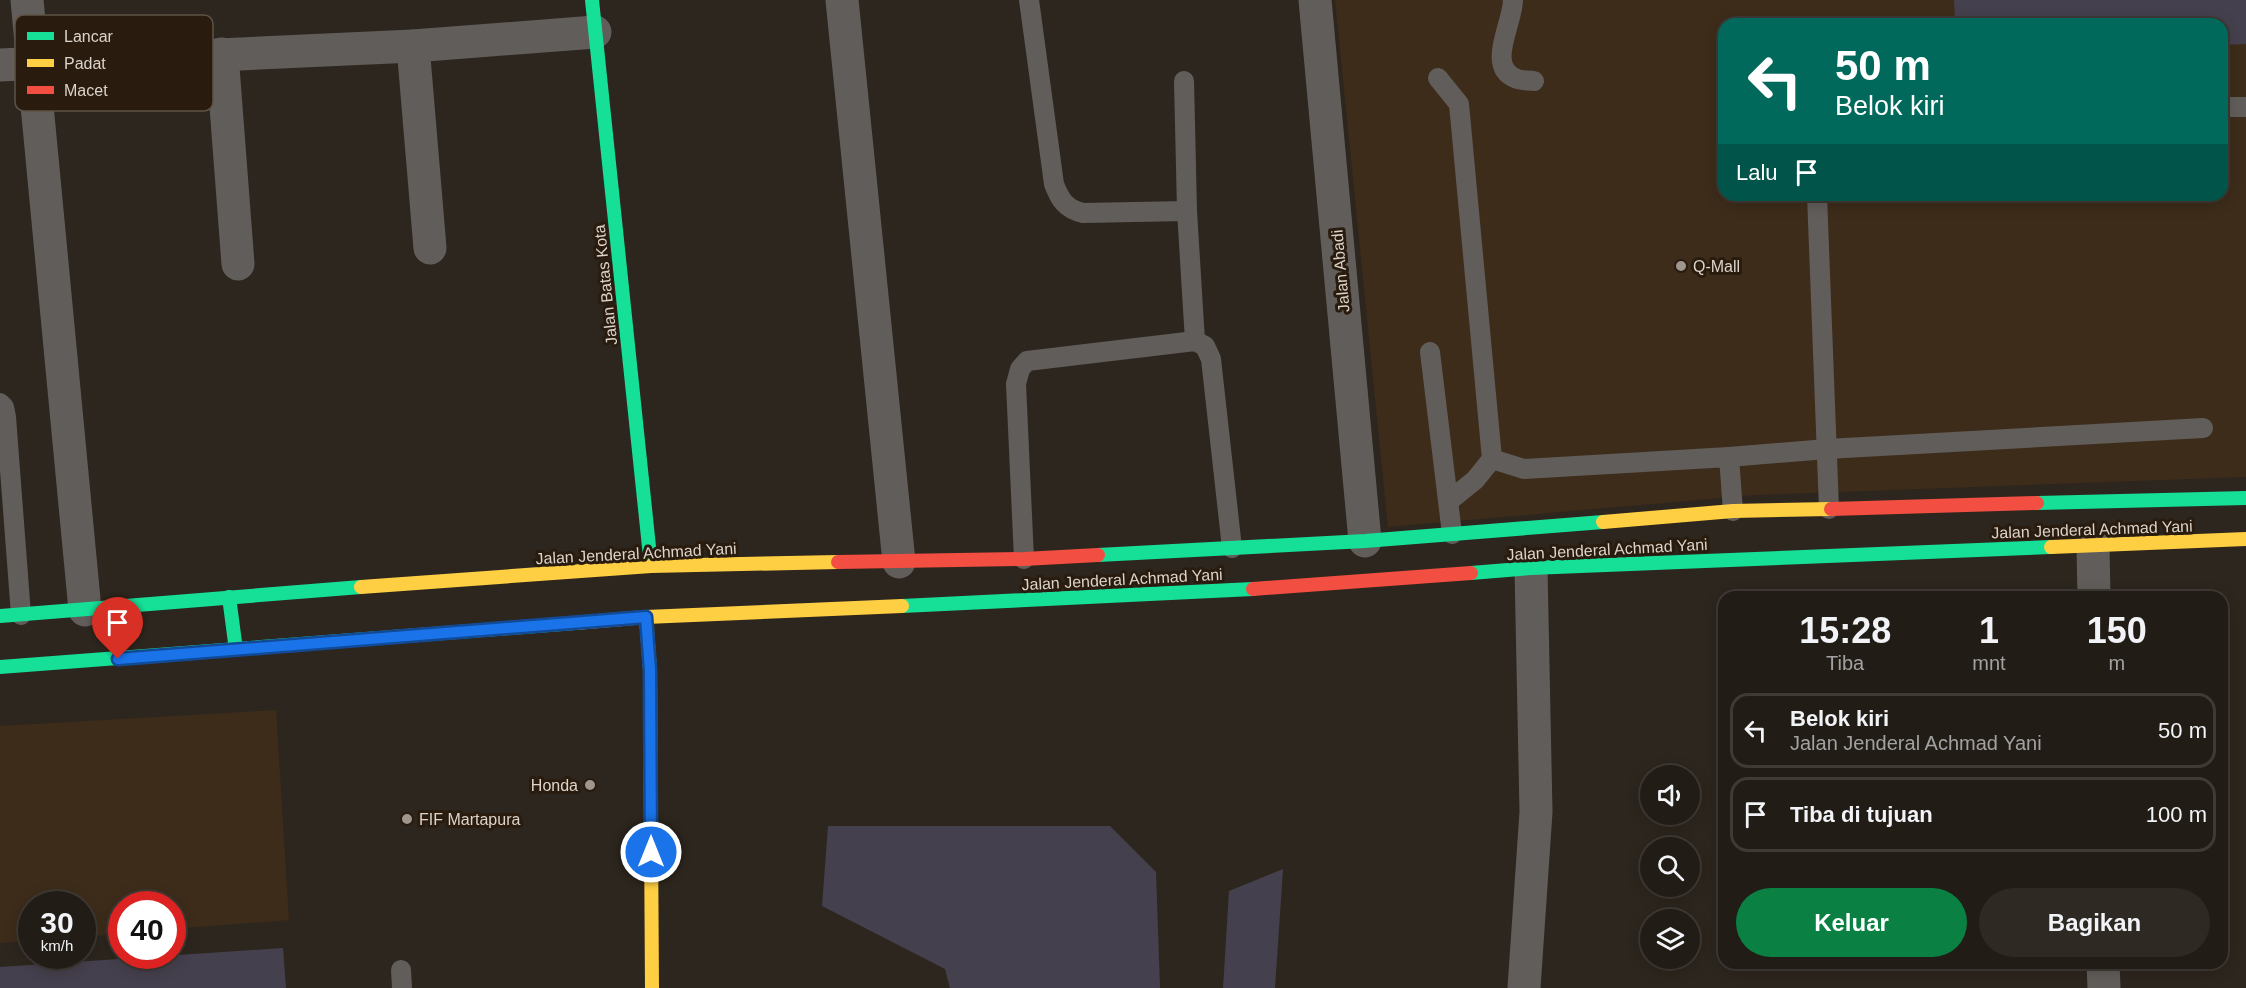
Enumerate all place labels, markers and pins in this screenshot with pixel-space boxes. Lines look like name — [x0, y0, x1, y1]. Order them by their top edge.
place label: Q-Mall — [1693, 258, 1740, 275]
marker: Q-Mall — [1674, 259, 1688, 273]
pin — [92, 597, 143, 659]
place label: Honda — [531, 777, 578, 794]
marker: Honda — [583, 778, 597, 792]
place label: FIF Martapura — [419, 811, 520, 828]
marker: FIF Martapura — [400, 812, 414, 826]

